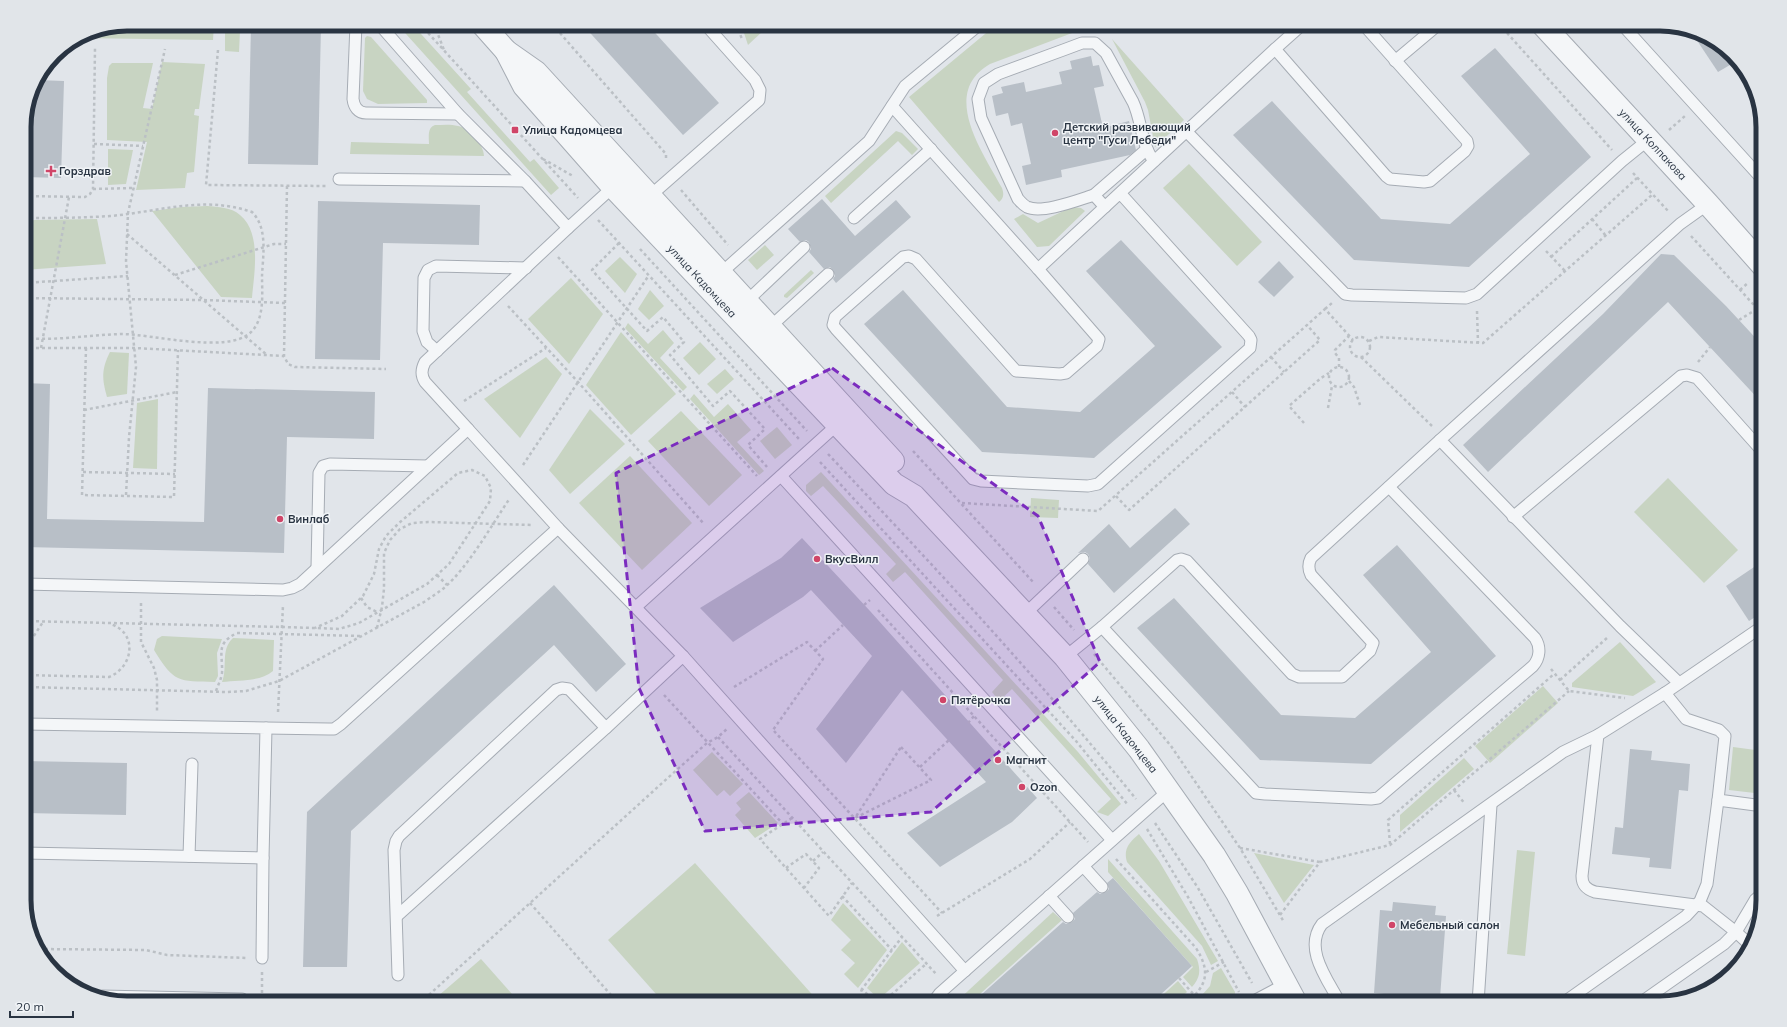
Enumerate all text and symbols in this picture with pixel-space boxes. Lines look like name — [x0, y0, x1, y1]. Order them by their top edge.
street label: улица Колпакова — [1616, 105, 1690, 183]
place label: Детский развивающий центр "Гуси Лебеди" — [1063, 120, 1191, 147]
place label: Улица Кадомцева — [522, 123, 622, 137]
marker: Улица Кадомцева — [510, 125, 520, 135]
marker: Детский развивающий центр "Гуси Лебеди" — [1050, 128, 1060, 138]
place label: Горздрав — [59, 164, 111, 178]
marker: Горздрав — [46, 166, 56, 176]
street label: улица Кадомцева — [664, 241, 740, 321]
place label: Винлаб — [288, 512, 330, 526]
marker: Винлаб — [275, 514, 285, 524]
place label: ВкусВилл — [825, 552, 878, 566]
marker: ВкусВилл — [812, 554, 822, 564]
street label: улица Кадомцева — [1091, 692, 1161, 776]
place label: Пятёрочка — [951, 693, 1011, 707]
marker: Пятёрочка — [938, 695, 948, 705]
place label: Магнит — [1006, 753, 1047, 767]
marker: Магнит — [993, 755, 1003, 765]
place label: Ozon — [1030, 780, 1057, 794]
marker: Ozon — [1017, 782, 1027, 792]
place label: Мебельный салон — [1400, 918, 1500, 932]
marker: Мебельный салон — [1387, 920, 1397, 930]
scale bar — [10, 993, 73, 1019]
text: 20 m — [16, 999, 44, 1014]

